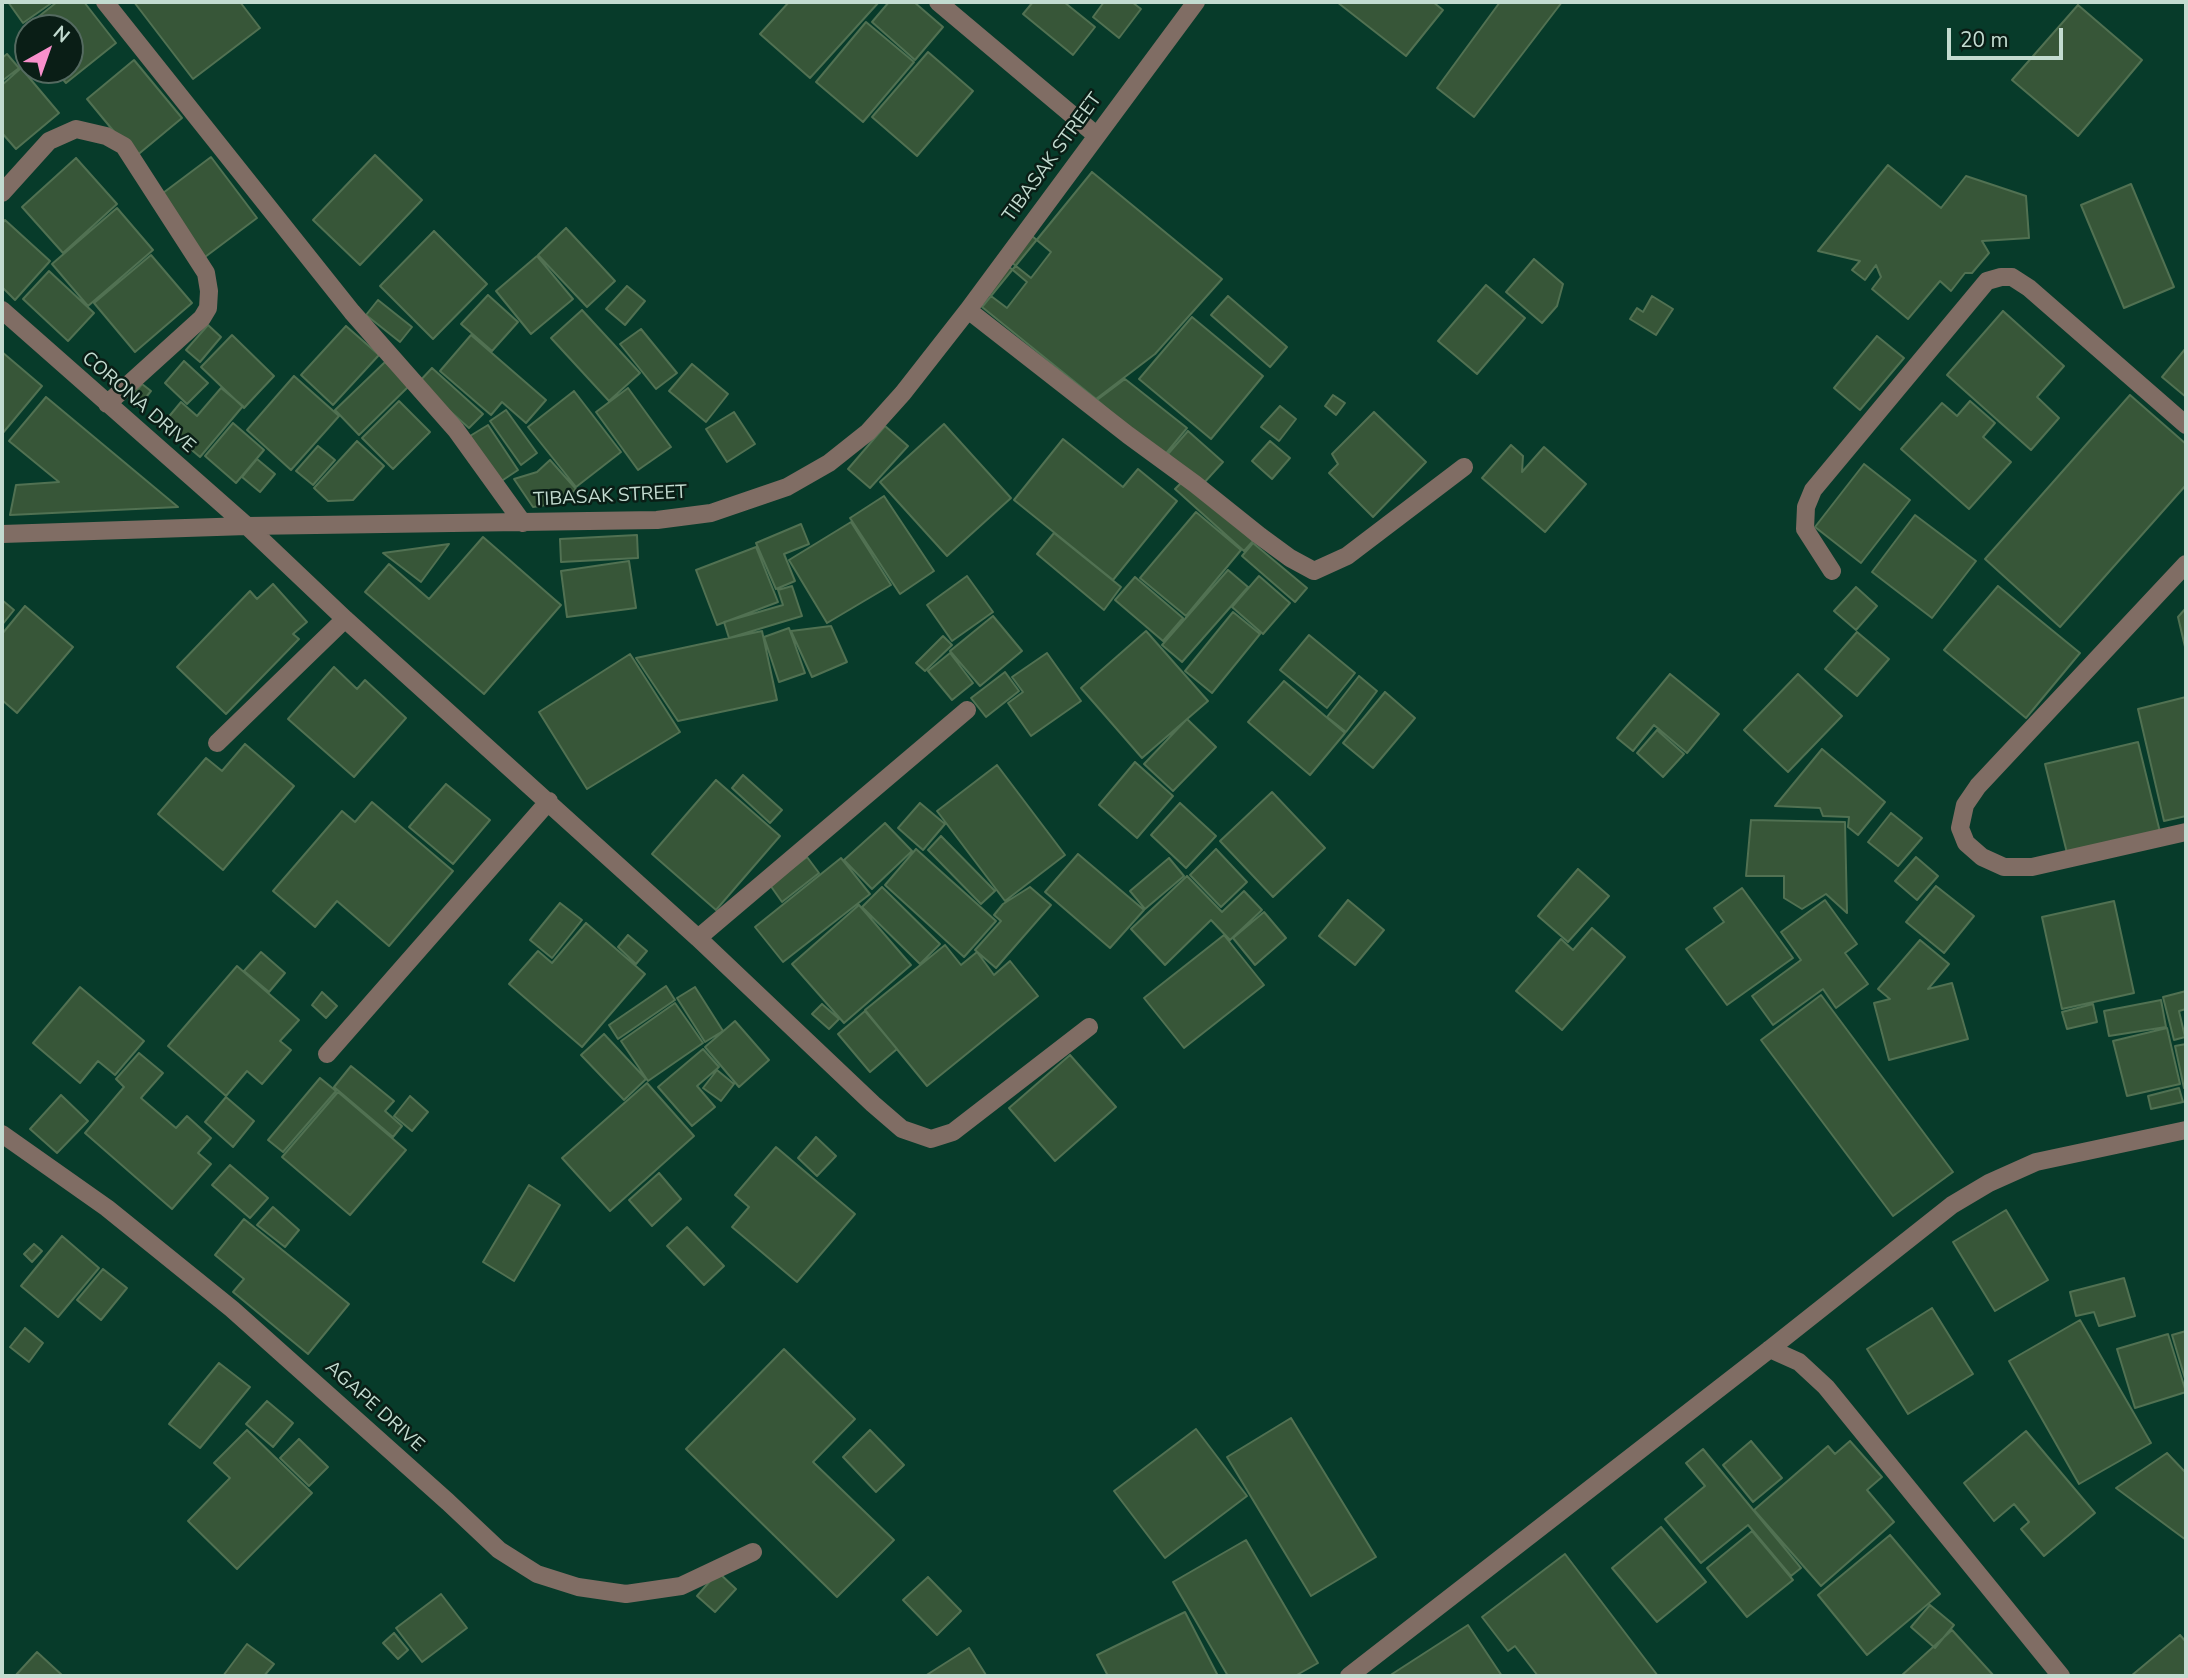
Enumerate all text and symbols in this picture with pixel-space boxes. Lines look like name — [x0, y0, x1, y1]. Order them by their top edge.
north arrow — [14, 14, 84, 84]
scale bar — [1950, 14, 2066, 58]
text: N — [47, 20, 75, 49]
text: 20 m — [1960, 26, 2009, 54]
street label: TIBASAK STREET — [999, 89, 1107, 227]
street label: CORONA DRIVE — [77, 348, 199, 458]
street label: TIBASAK STREET — [533, 482, 687, 512]
street label: AGAPE DRIVE — [320, 1357, 428, 1457]

